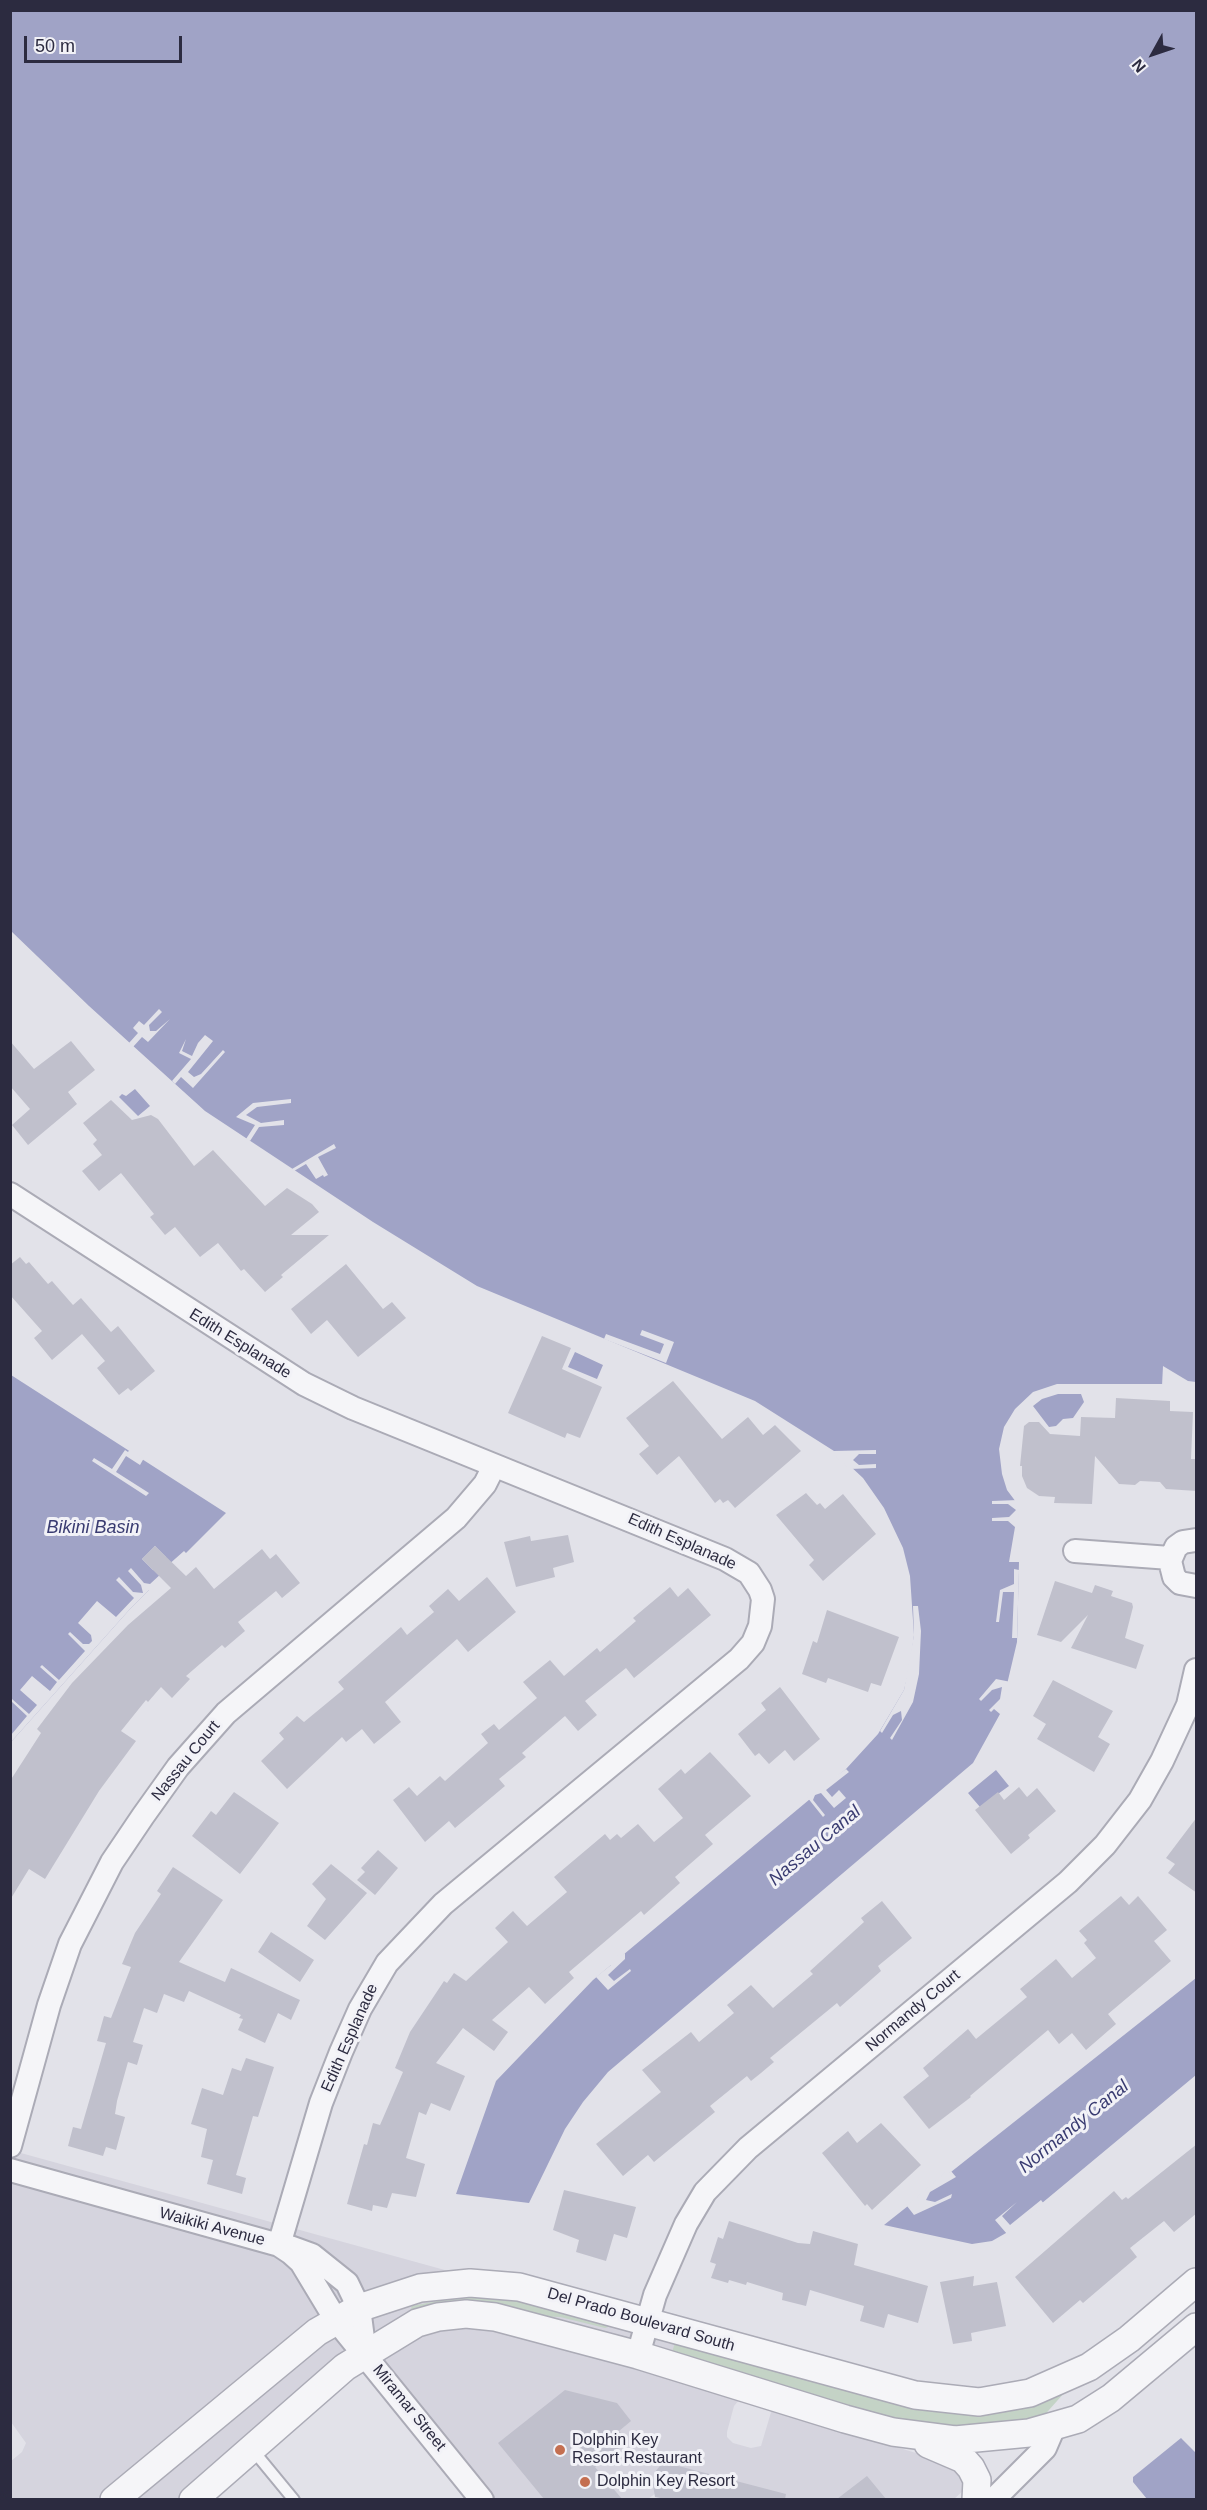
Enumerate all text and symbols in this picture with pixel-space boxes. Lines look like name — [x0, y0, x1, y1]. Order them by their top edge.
scale bar — [27, 24, 184, 62]
north arrow — [1123, 24, 1183, 84]
text: 50 m — [35, 36, 75, 56]
text: N — [1129, 56, 1149, 76]
street label: Edith Esplanade — [186, 1305, 294, 1383]
street label: Edith Esplanade — [625, 1510, 739, 1574]
water label: Bikini Basin — [46, 1517, 140, 1539]
street label: Nassau Court — [148, 1717, 224, 1805]
water label: Nassau Canal — [765, 1801, 865, 1891]
street label: Normandy Court — [862, 1966, 964, 2056]
street label: Edith Esplanade — [318, 1981, 382, 2095]
water label: Normandy Canal — [1015, 2076, 1133, 2178]
street label: Waikiki Avenue — [157, 2204, 267, 2250]
street label: Del Prado Boulevard South — [545, 2284, 737, 2356]
street label: Miramar Street — [368, 2361, 450, 2455]
place label: Dolphin Key Resort Restaurant — [572, 2431, 702, 2469]
marker: Dolphin Key Resort Restaurant — [553, 2443, 567, 2457]
place label: Dolphin Key Resort — [597, 2472, 735, 2492]
marker: Dolphin Key Resort — [578, 2475, 592, 2489]

